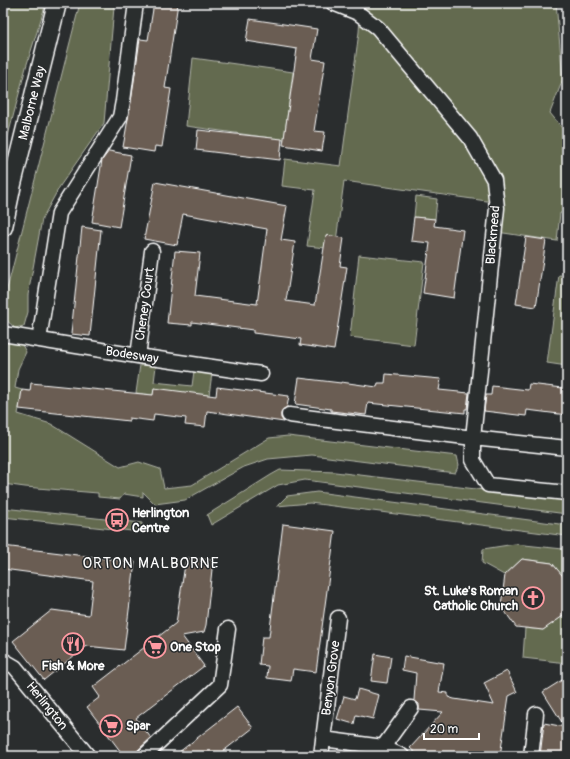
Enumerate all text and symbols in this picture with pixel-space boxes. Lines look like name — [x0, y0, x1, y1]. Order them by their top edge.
street label: Malborne Way — [15, 64, 49, 142]
street label: Blackmead — [482, 205, 504, 265]
street label: Cheney Court — [132, 266, 158, 342]
street label: Bodesway — [104, 343, 160, 367]
place label: Herlington Centre — [132, 505, 190, 536]
bus stop icon: Herlington Centre — [104, 507, 130, 533]
district label: ORTON MALBORNE — [82, 554, 220, 573]
place label: St. Luke's Roman Catholic Church — [424, 583, 519, 614]
church icon: St. Luke's Roman Catholic Church — [520, 585, 546, 611]
restaurant icon: Fish & More — [60, 631, 86, 657]
supermarket icon: One Stop — [142, 634, 168, 660]
place label: One Stop — [170, 639, 221, 655]
street label: Benyon Grove — [318, 639, 344, 716]
place label: Fish & More — [42, 658, 105, 674]
street label: Herlington — [23, 679, 71, 733]
supermarket icon: Spar — [98, 713, 124, 739]
scale bar — [424, 715, 479, 741]
place label: Spar — [126, 718, 151, 734]
text: 20 m — [430, 722, 459, 737]

